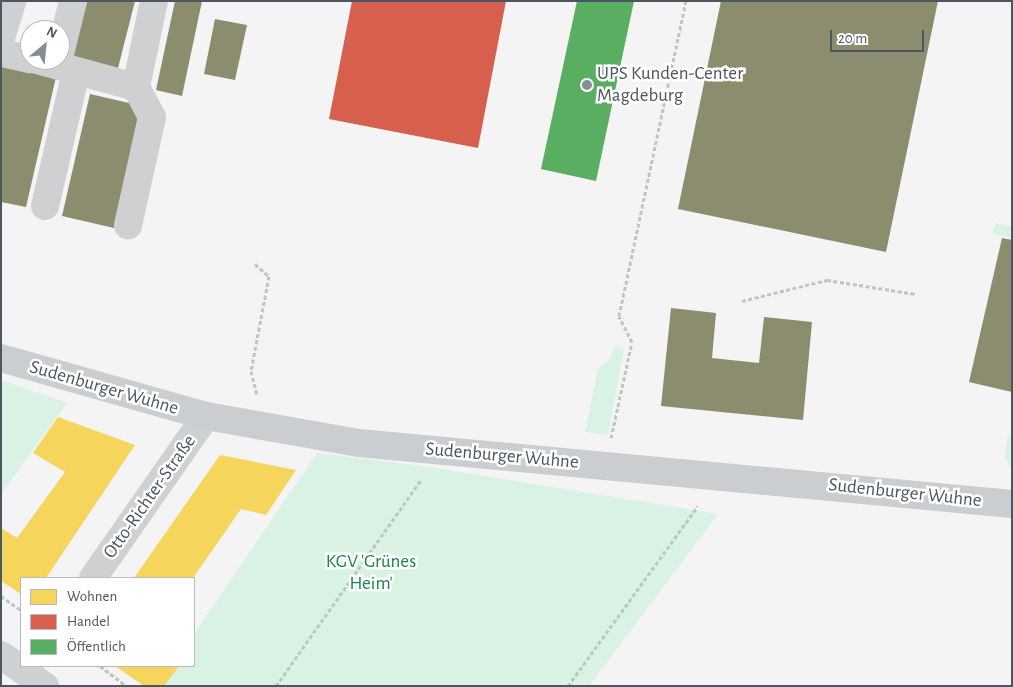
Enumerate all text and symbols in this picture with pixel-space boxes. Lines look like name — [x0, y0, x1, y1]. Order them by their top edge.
north arrow — [20, 20, 70, 70]
scale bar — [833, 20, 927, 52]
text: N — [44, 24, 59, 41]
text: 20 m — [838, 31, 867, 46]
place label: UPS Kunden-Center Magdeburg — [597, 63, 743, 107]
marker: UPS Kunden-Center Magdeburg — [581, 79, 593, 91]
street label: Sudenburger Wuhne — [27, 356, 181, 420]
street label: Otto-Richter-Straße — [99, 431, 201, 563]
street label: Sudenburger Wuhne — [424, 438, 580, 474]
street label: Sudenburger Wuhne — [827, 474, 983, 512]
park label: KGV 'Grünes Heim' — [326, 551, 416, 595]
legend — [20, 577, 195, 667]
text: Wohnen — [67, 589, 117, 604]
text: Handel — [67, 614, 110, 629]
text: Öffentlich — [67, 639, 126, 654]

